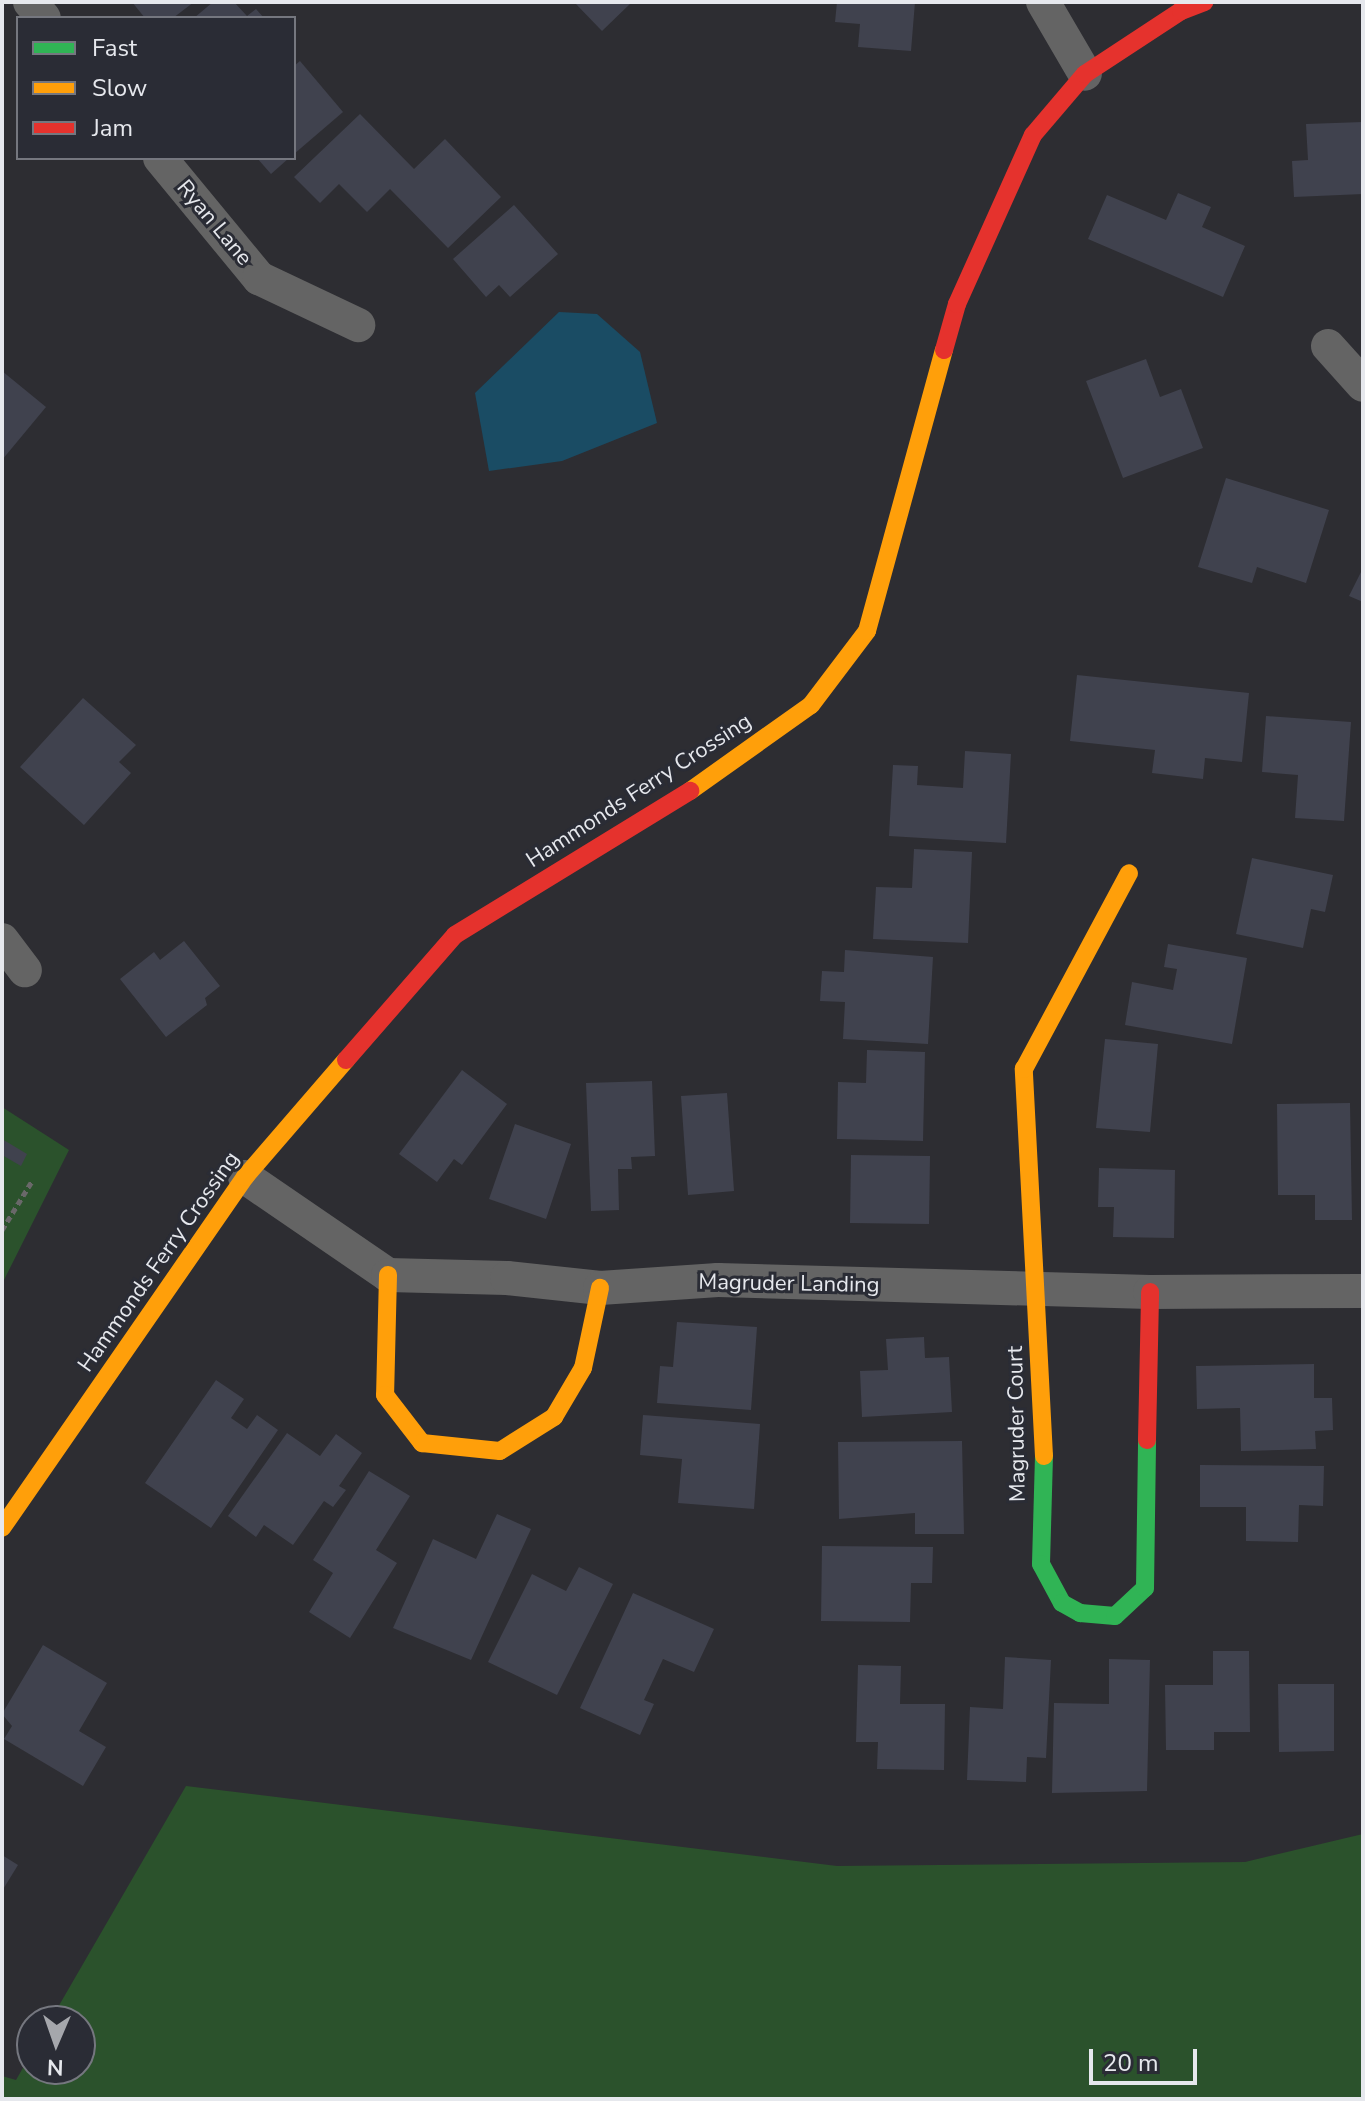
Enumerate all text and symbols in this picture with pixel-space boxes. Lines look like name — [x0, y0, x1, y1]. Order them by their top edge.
legend — [16, 16, 296, 160]
text: Fast — [92, 32, 137, 64]
text: Slow — [92, 72, 147, 104]
text: Jam — [92, 112, 133, 144]
street label: Ryan Lane — [171, 175, 257, 271]
street label: Hammonds Ferry Crossing — [522, 708, 756, 874]
street label: Hammonds Ferry Crossing — [73, 1147, 245, 1377]
street label: Magruder Landing — [698, 1269, 880, 1299]
street label: Magruder Court — [1002, 1346, 1032, 1502]
north arrow — [16, 2005, 96, 2085]
scale bar — [1093, 2033, 1201, 2083]
text: 20 m — [1103, 2047, 1159, 2079]
text: N — [46, 2052, 64, 2082]

